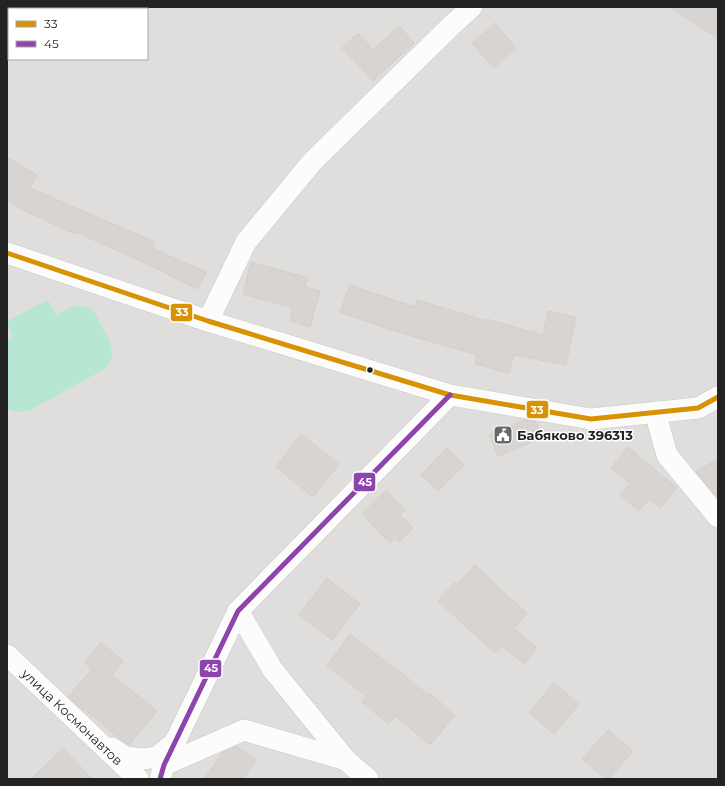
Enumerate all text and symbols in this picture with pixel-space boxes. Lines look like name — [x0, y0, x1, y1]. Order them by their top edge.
legend — [8, 8, 148, 60]
text: 33 — [44, 16, 58, 31]
text: 45 — [44, 36, 59, 51]
line badge: 33 — [170, 303, 193, 322]
text: 33 — [175, 305, 189, 319]
unlabelled marker — [365, 365, 375, 375]
line badge: 33 — [526, 400, 549, 419]
text: 33 — [530, 403, 544, 417]
public building icon: Бабяково 396313 — [492, 424, 514, 446]
place label: Бабяково 396313 — [517, 427, 633, 443]
line badge: 45 — [353, 472, 376, 492]
text: 45 — [358, 475, 373, 489]
line badge: 45 — [199, 659, 222, 678]
text: 45 — [204, 661, 219, 675]
street label: улица Космонавтов — [18, 665, 126, 769]

